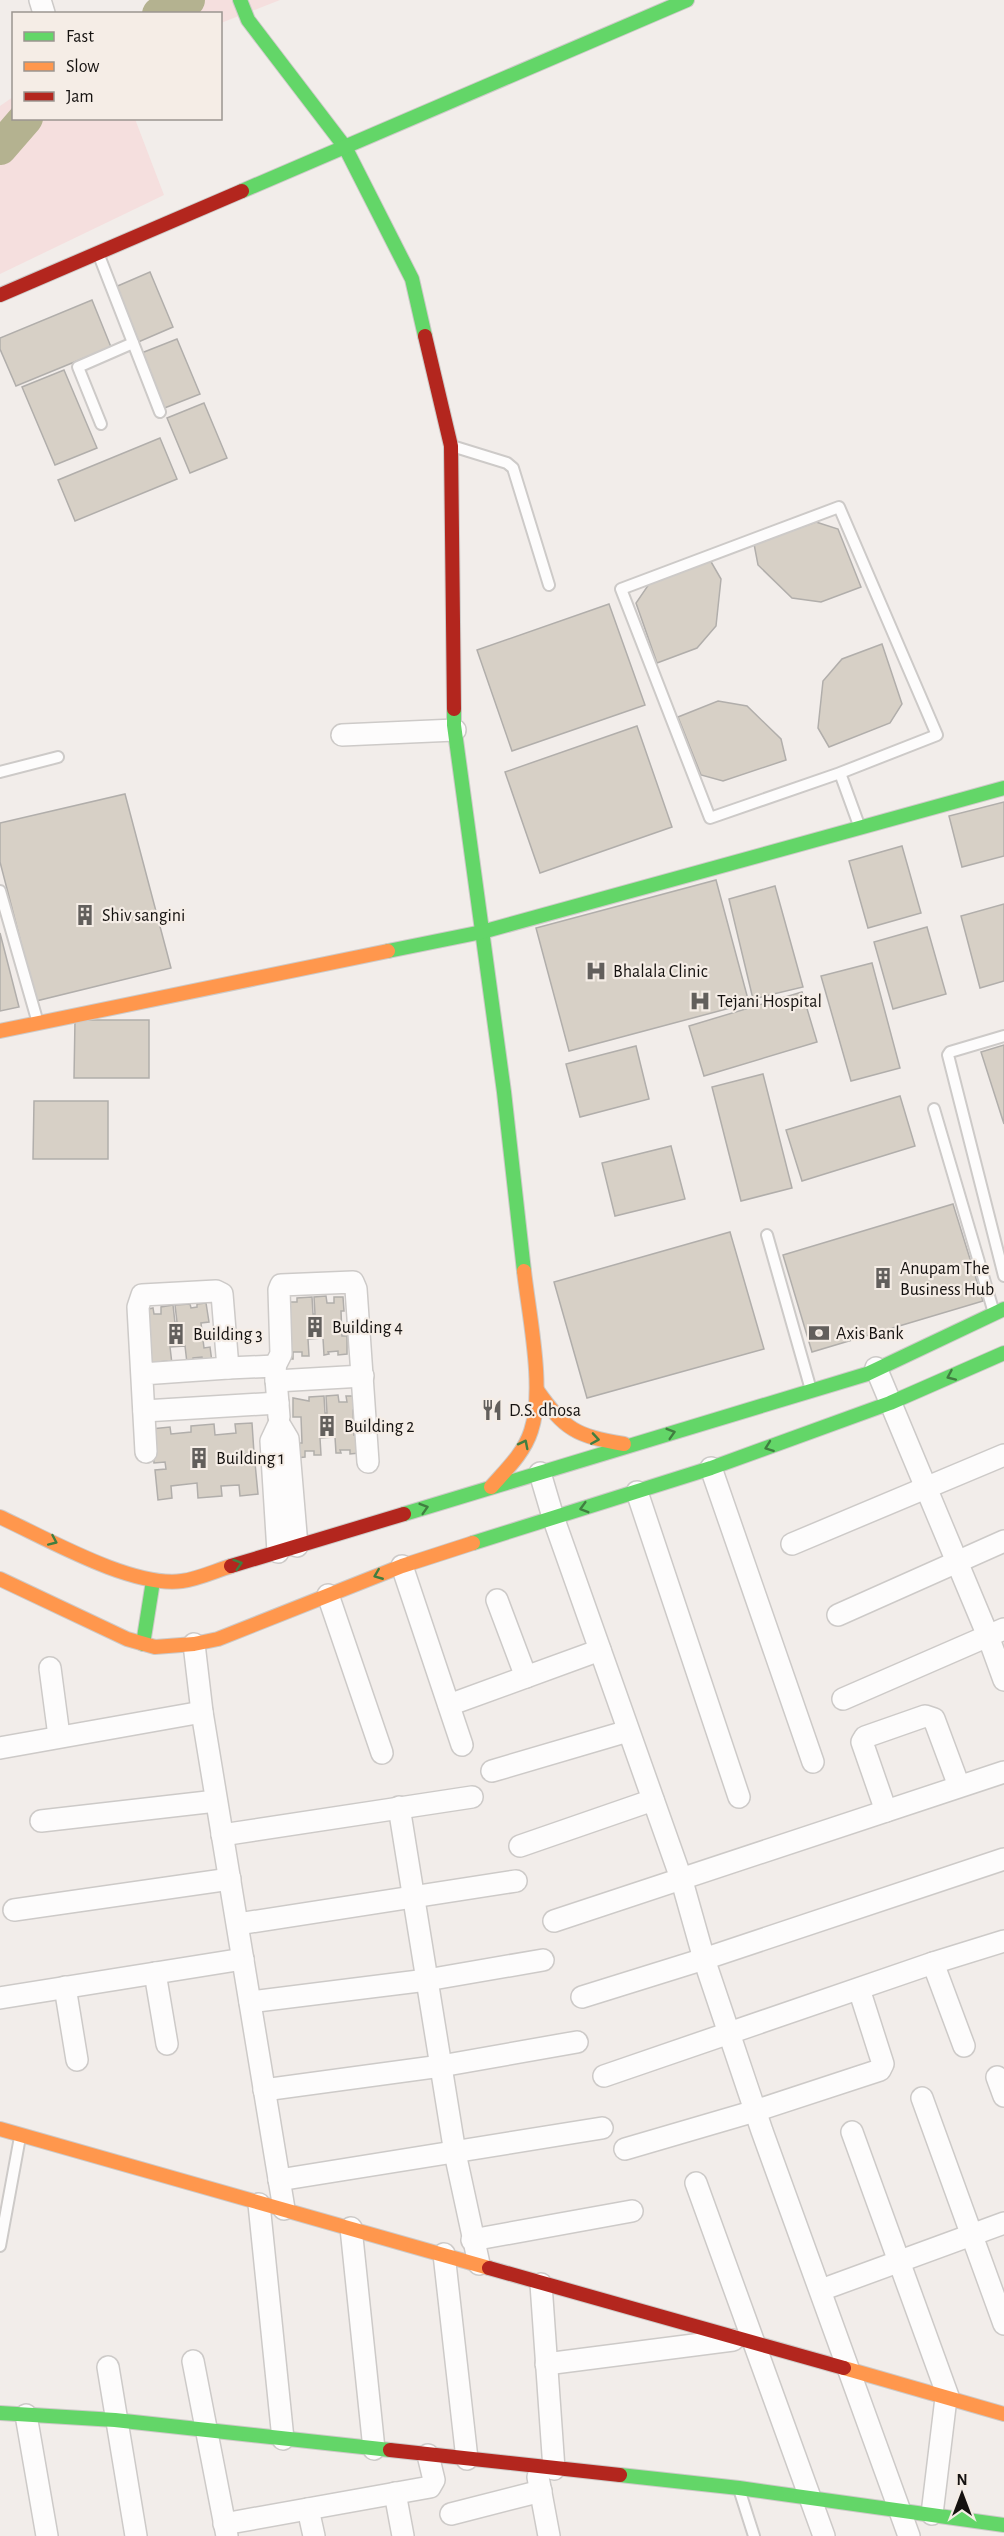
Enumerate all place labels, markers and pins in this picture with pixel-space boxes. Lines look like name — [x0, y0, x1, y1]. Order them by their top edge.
building icon: Shiv sangini — [73, 903, 97, 927]
place label: Shiv sangini — [102, 907, 185, 925]
hospital icon: Bhalala Clinic — [584, 959, 608, 983]
place label: Bhalala Clinic — [613, 963, 708, 981]
hospital icon: Tejani Hospital — [688, 989, 712, 1013]
place label: Tejani Hospital — [717, 993, 822, 1011]
place label: Anupam The Business Hub — [900, 1260, 994, 1299]
building icon: Anupam The Business Hub — [871, 1266, 895, 1290]
building icon: Building 4 — [303, 1315, 327, 1339]
place label: Building 4 — [332, 1319, 403, 1337]
bank icon: Axis Bank — [807, 1321, 831, 1345]
building icon: Building 3 — [164, 1322, 188, 1346]
place label: Axis Bank — [836, 1325, 904, 1343]
place label: Building 3 — [193, 1326, 263, 1344]
restaurant icon: D.S. dhosa — [480, 1398, 504, 1422]
place label: D.S. dhosa — [509, 1402, 581, 1420]
building icon: Building 2 — [315, 1414, 339, 1438]
place label: Building 2 — [344, 1418, 415, 1436]
building icon: Building 1 — [187, 1446, 211, 1470]
place label: Building 1 — [216, 1450, 285, 1468]

